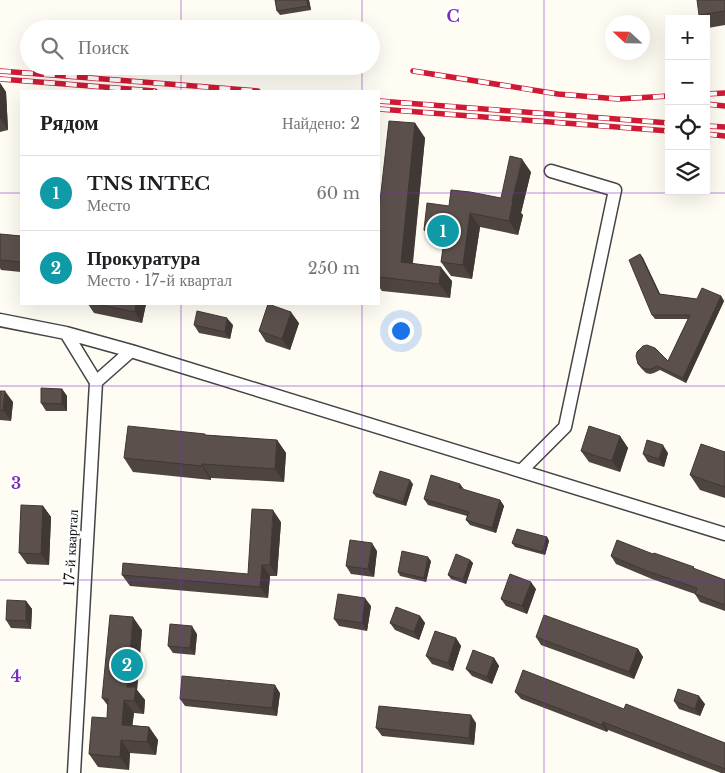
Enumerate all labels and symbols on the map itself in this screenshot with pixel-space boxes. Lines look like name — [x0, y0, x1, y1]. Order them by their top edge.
text: C — [446, 6, 460, 26]
north arrow — [605, 15, 650, 60]
pin: 1 — [427, 212, 459, 250]
your location — [388, 318, 414, 344]
text: 3 — [11, 473, 21, 493]
street label: 17-й квартал — [60, 509, 82, 587]
pin: 2 — [111, 646, 143, 684]
text: 4 — [11, 666, 21, 686]

